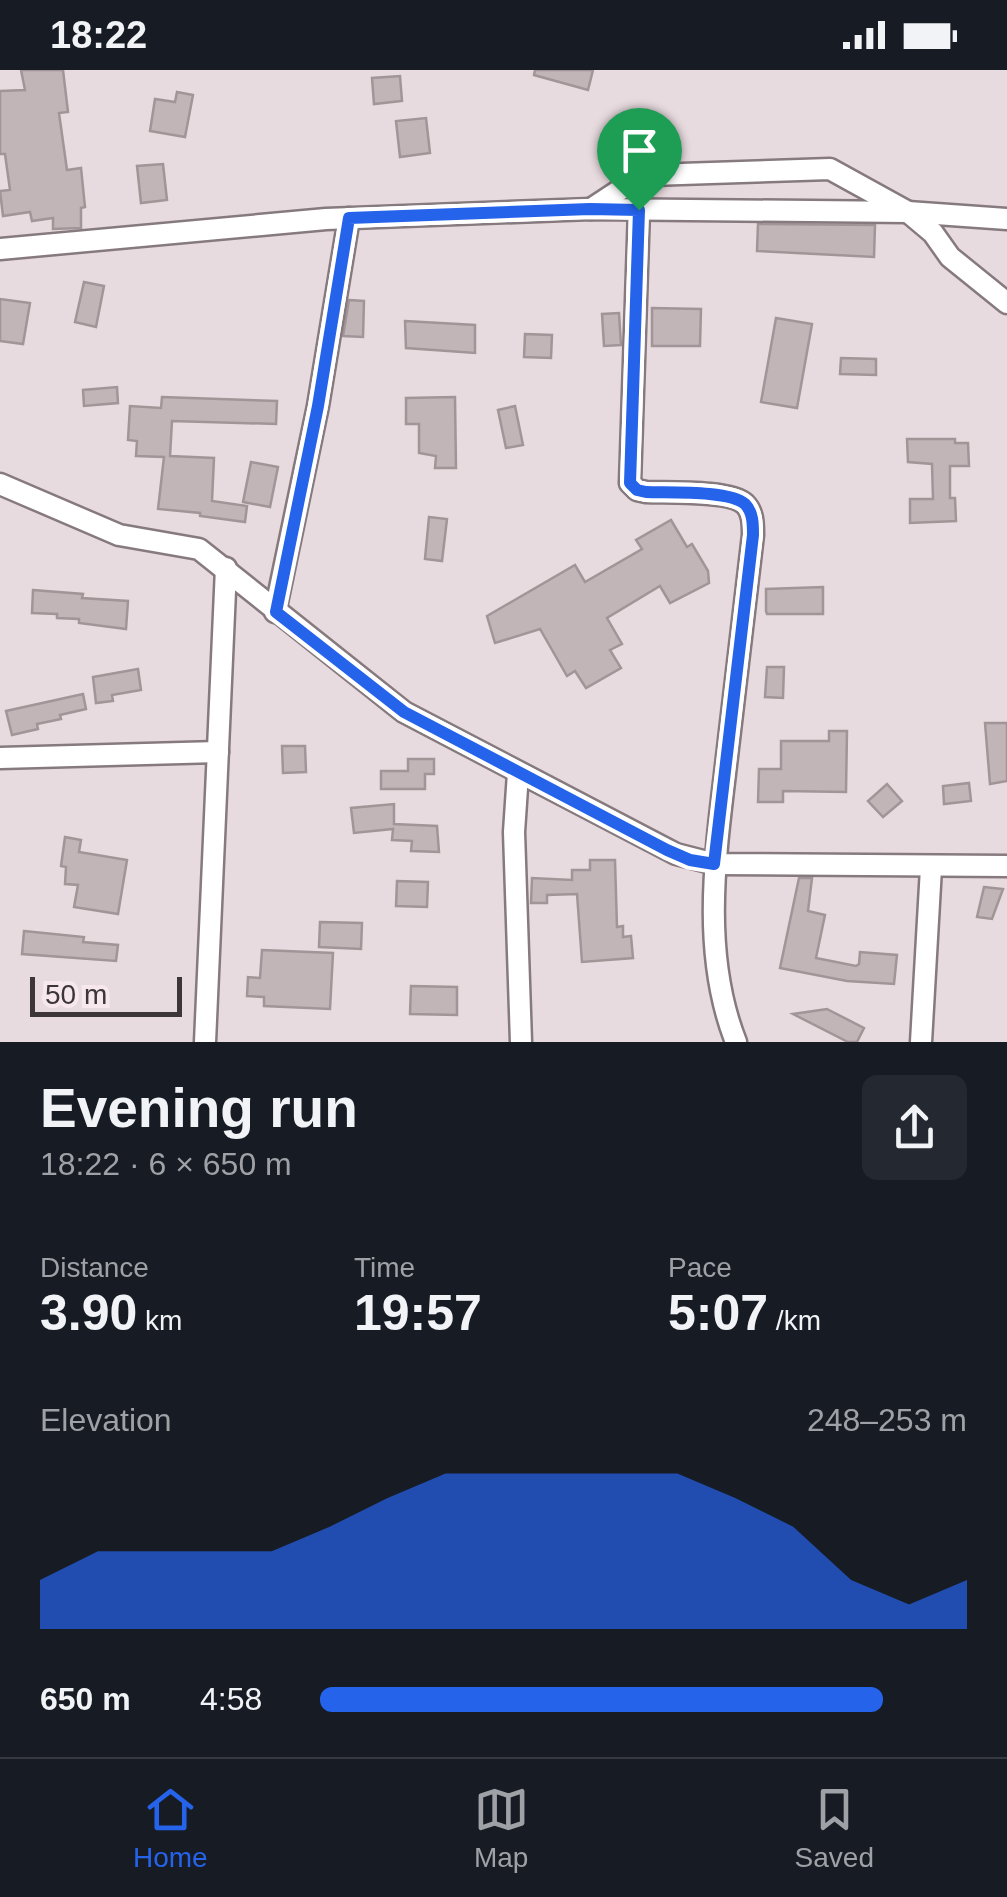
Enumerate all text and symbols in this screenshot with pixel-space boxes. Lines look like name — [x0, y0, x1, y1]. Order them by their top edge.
text: 18:22 — [50, 14, 147, 56]
pin — [597, 108, 682, 211]
icon: arrive — [612, 123, 667, 178]
scale bar — [30, 972, 182, 1016]
text: 50 m — [45, 979, 107, 1010]
button: share — [862, 1075, 967, 1180]
text: Evening run — [40, 1077, 358, 1139]
text: 18:22 · 6 × 650 m — [40, 1146, 292, 1182]
text: Distance — [40, 1252, 149, 1283]
text: Time — [354, 1252, 415, 1283]
text: Pace — [668, 1252, 732, 1283]
text: 3.90 — [40, 1285, 137, 1341]
text: 19:57 — [354, 1285, 482, 1341]
text: 5:07 — [668, 1285, 768, 1341]
text: km — [137, 1305, 182, 1336]
text: /km — [768, 1305, 821, 1336]
text: Elevation — [40, 1402, 172, 1438]
text: 248–253 m — [807, 1402, 967, 1438]
text: 650 m — [40, 1681, 131, 1717]
text: 4:58 — [200, 1681, 262, 1717]
tab: Home — [133, 1782, 208, 1874]
tab: Map — [474, 1782, 529, 1874]
tab: Saved — [795, 1782, 874, 1874]

